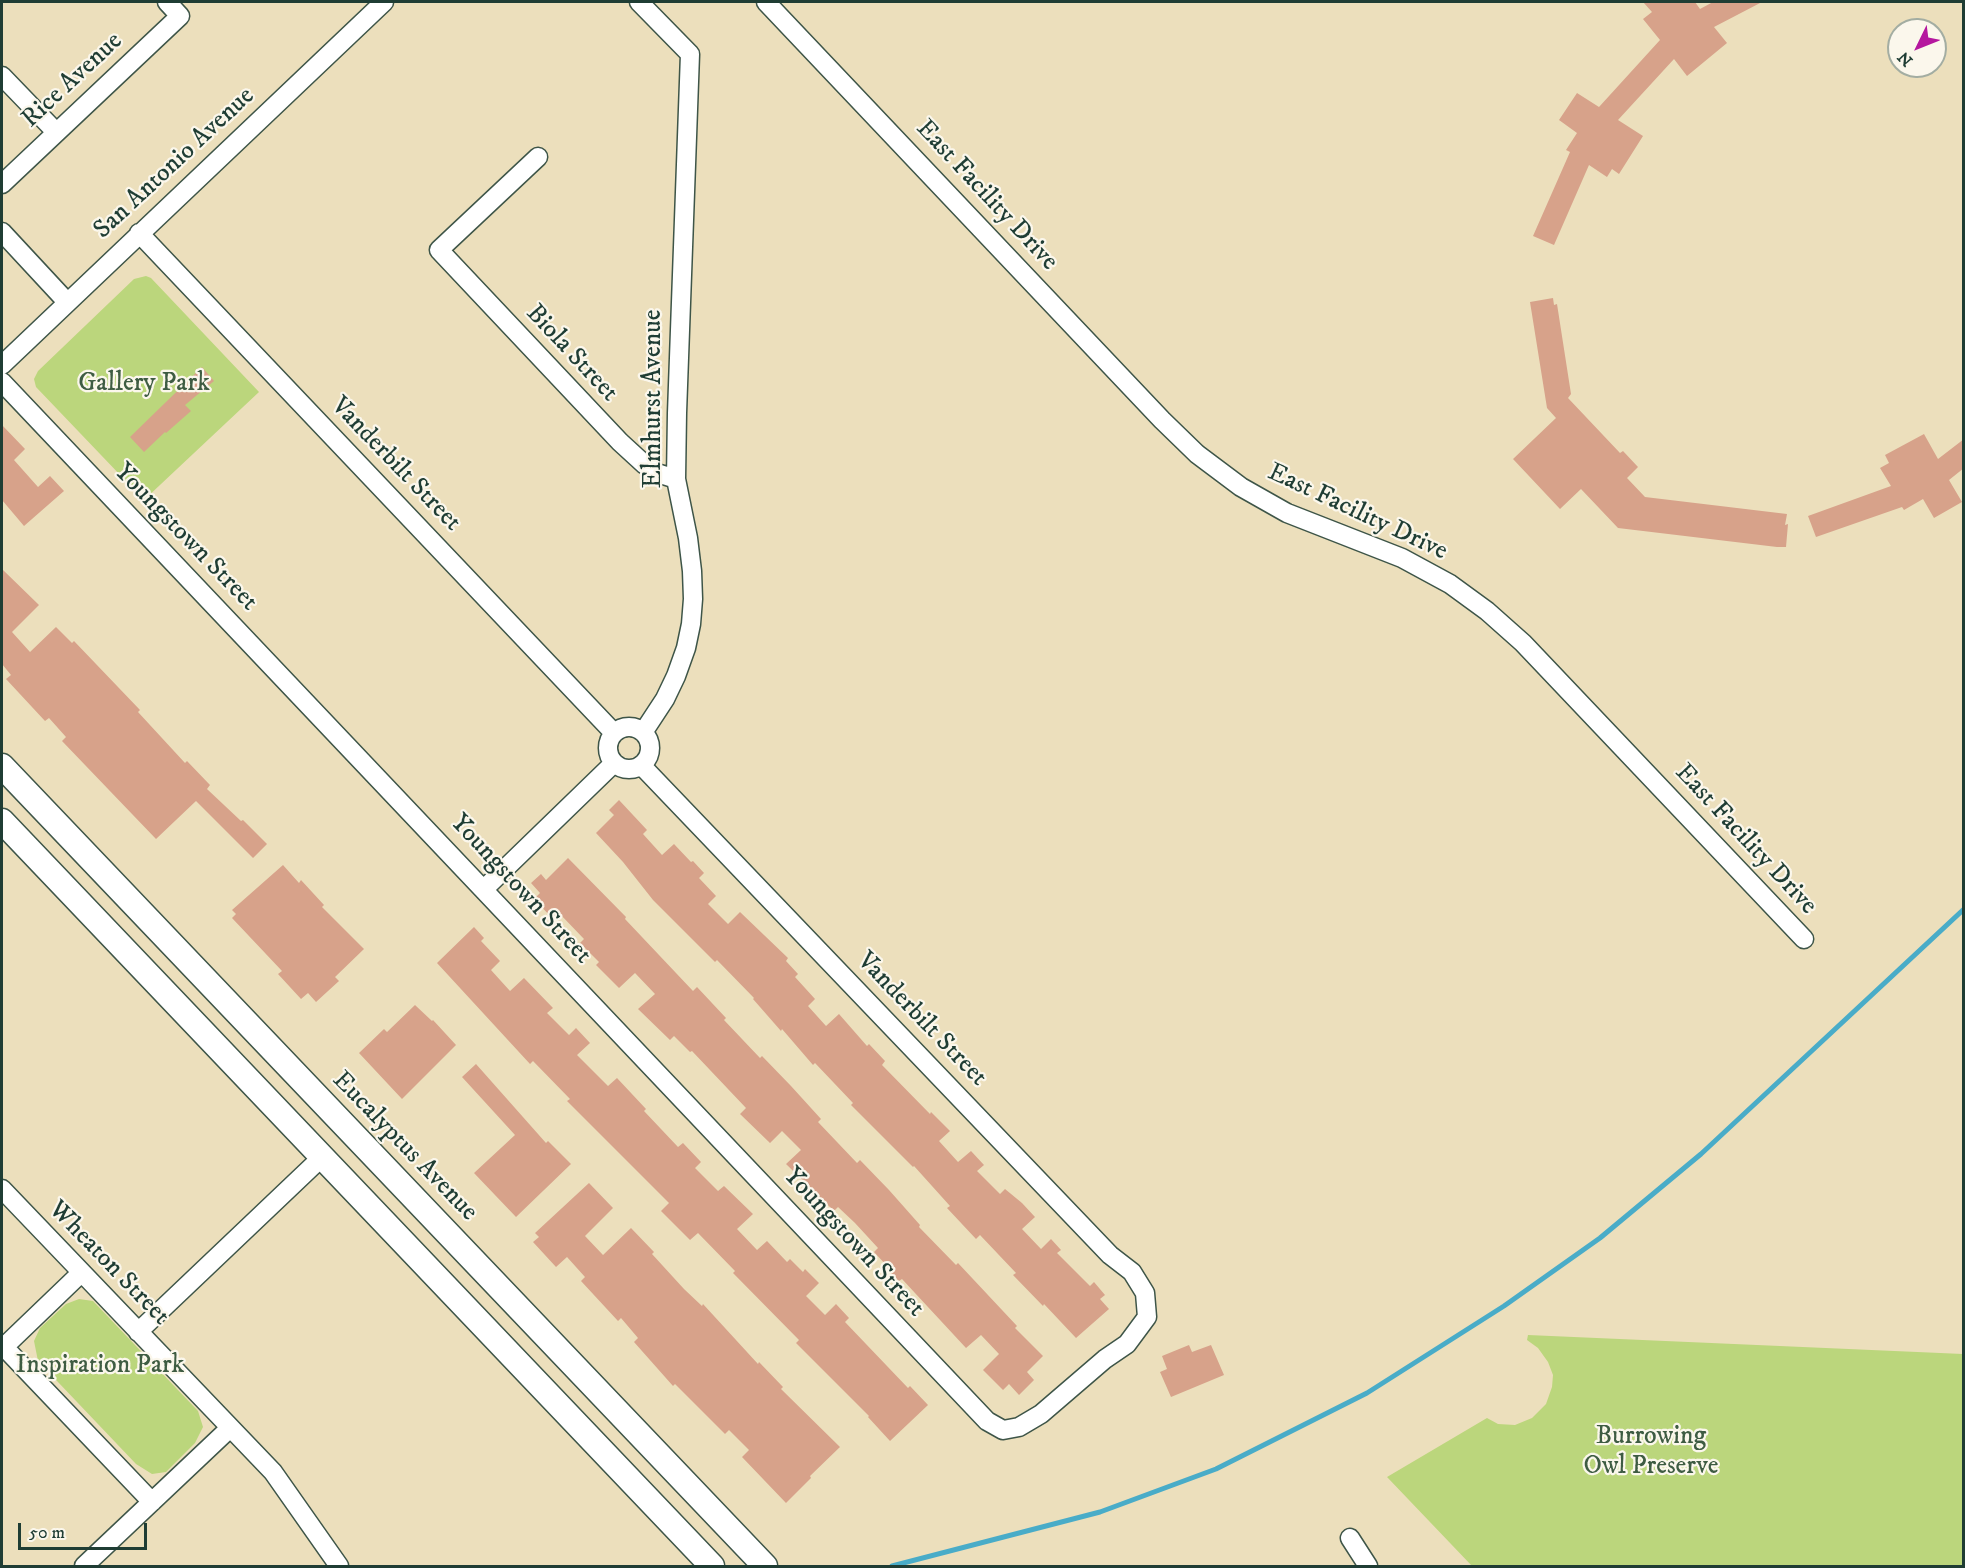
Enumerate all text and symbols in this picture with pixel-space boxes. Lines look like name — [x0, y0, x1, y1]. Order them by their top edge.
north arrow — [1887, 18, 1947, 78]
street label: Rice Avenue — [16, 26, 130, 136]
text: N — [1894, 47, 1917, 71]
street label: San Antonio Avenue — [88, 82, 262, 246]
street label: East Facility Drive — [908, 114, 1064, 278]
street label: Biola Street — [518, 299, 624, 409]
street label: Elmhurst Avenue — [639, 309, 671, 489]
park label: Gallery Park — [78, 369, 210, 401]
street label: Vanderbilt Street — [323, 391, 467, 539]
street label: Youngstown Street — [107, 458, 263, 618]
street label: East Facility Drive — [1262, 458, 1452, 568]
street label: East Facility Drive — [1667, 758, 1823, 922]
street label: Youngstown Street — [443, 809, 597, 971]
street label: Vanderbilt Street — [849, 946, 993, 1094]
street label: Eucalyptus Avenue — [325, 1066, 483, 1228]
street label: Youngstown Street — [776, 1162, 930, 1324]
street label: Wheaton Street — [41, 1195, 175, 1333]
park label: Inspiration Park — [16, 1351, 184, 1383]
park label: Burrowing Owl Preserve — [1583, 1422, 1719, 1484]
scale bar — [21, 1511, 150, 1549]
text: 50 m — [29, 1522, 65, 1544]

